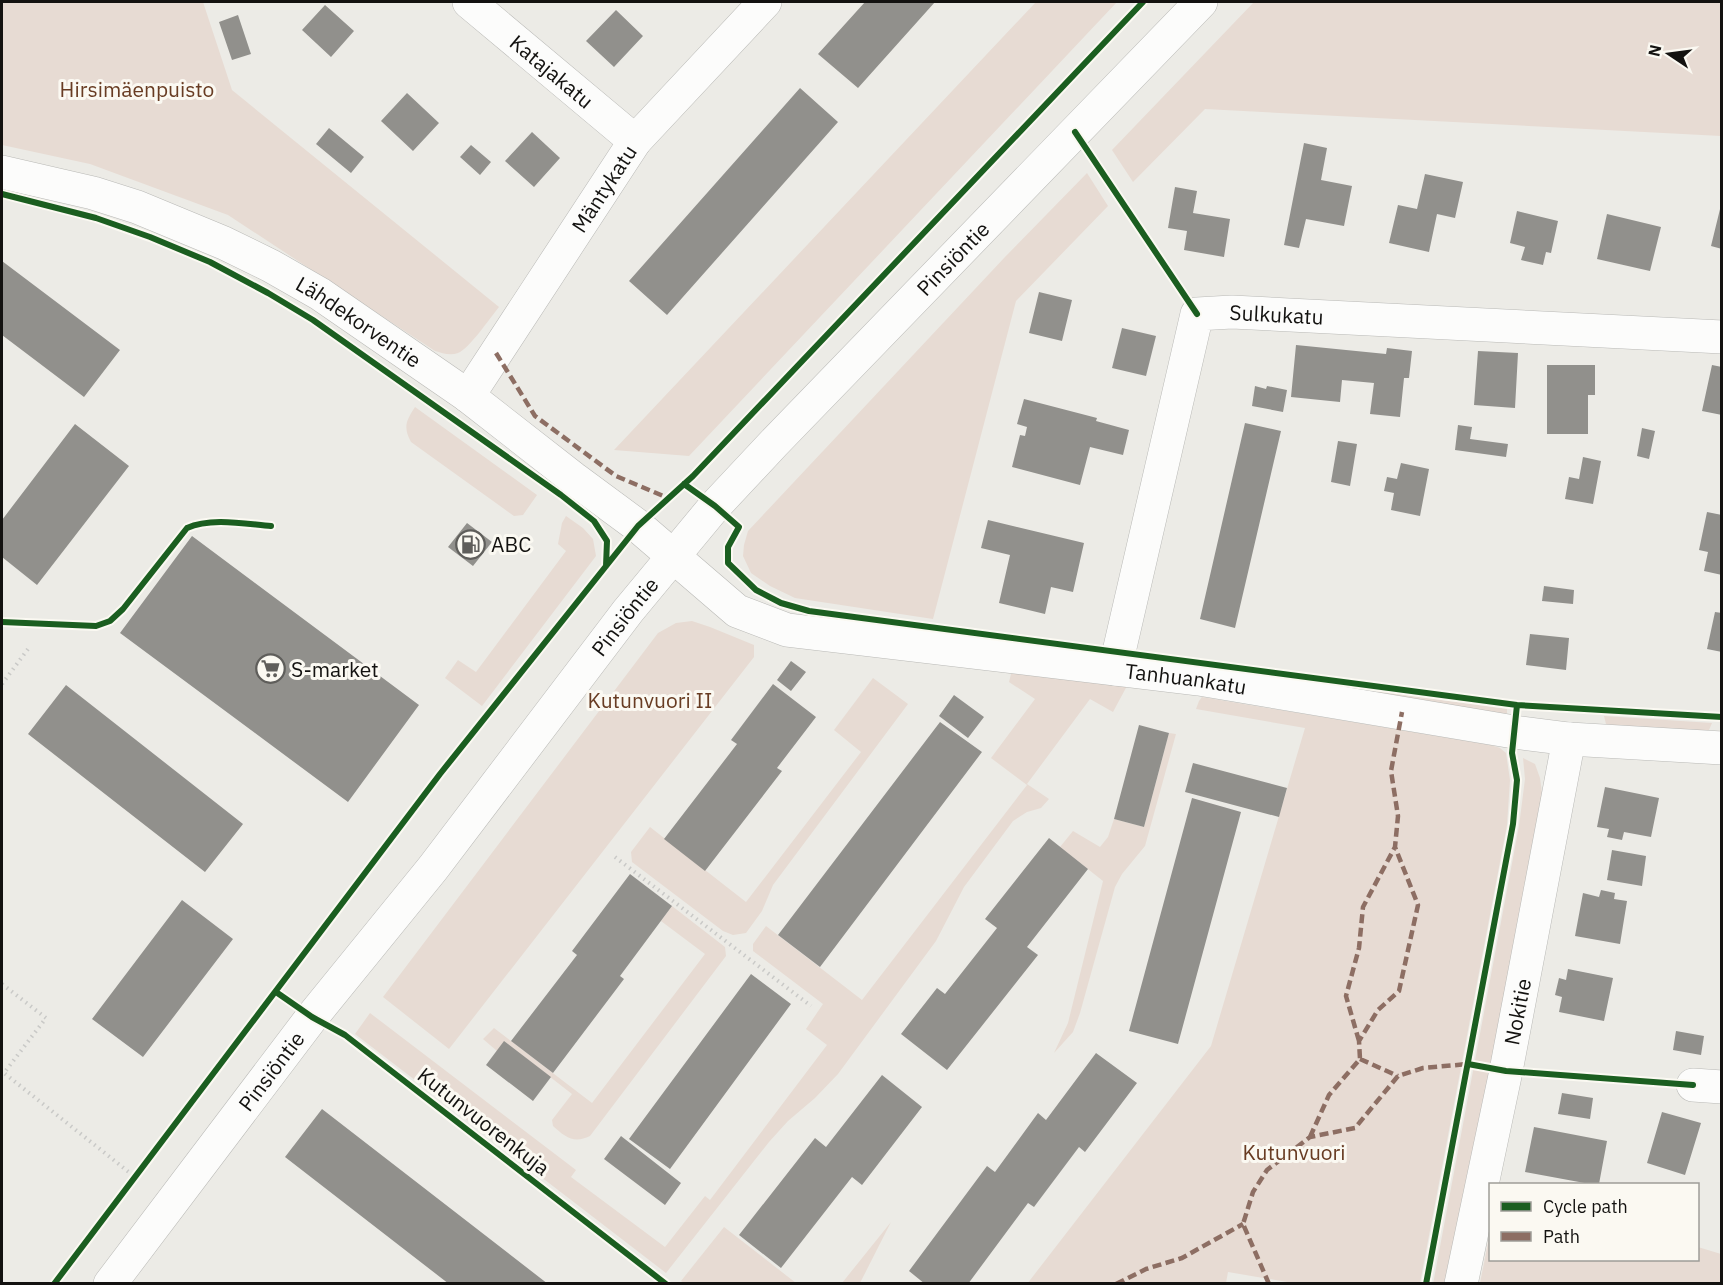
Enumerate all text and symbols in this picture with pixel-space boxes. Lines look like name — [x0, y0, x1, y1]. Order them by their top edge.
north arrow — [1639, 24, 1699, 84]
street label: Katajakatu — [504, 28, 599, 114]
text: N — [1643, 43, 1665, 59]
park label: Hirsimäenpuisto — [60, 75, 214, 103]
street label: Mäntykatu — [565, 139, 643, 238]
street label: Pinsiöntie — [910, 215, 995, 302]
street label: Lähdekorventie — [291, 269, 427, 374]
street label: Sulkukatu — [1229, 298, 1324, 331]
fuel station icon: ABC — [454, 528, 486, 560]
place label: ABC — [491, 530, 531, 558]
street label: Pinsiöntie — [585, 571, 664, 662]
supermarket icon: S-market — [254, 653, 286, 685]
place label: S-market — [291, 655, 379, 683]
street label: Tanhuankatu — [1124, 656, 1249, 701]
park label: Kutunvuori II — [588, 686, 712, 714]
street label: Nokitie — [1497, 976, 1537, 1047]
street label: Pinsiöntie — [232, 1025, 310, 1117]
street label: Kutunvuorenkuja — [412, 1061, 556, 1181]
park label: Kutunvuori — [1242, 1138, 1346, 1166]
legend — [1489, 1183, 1699, 1261]
text: Cycle path — [1543, 1195, 1628, 1218]
text: Path — [1543, 1225, 1580, 1248]

